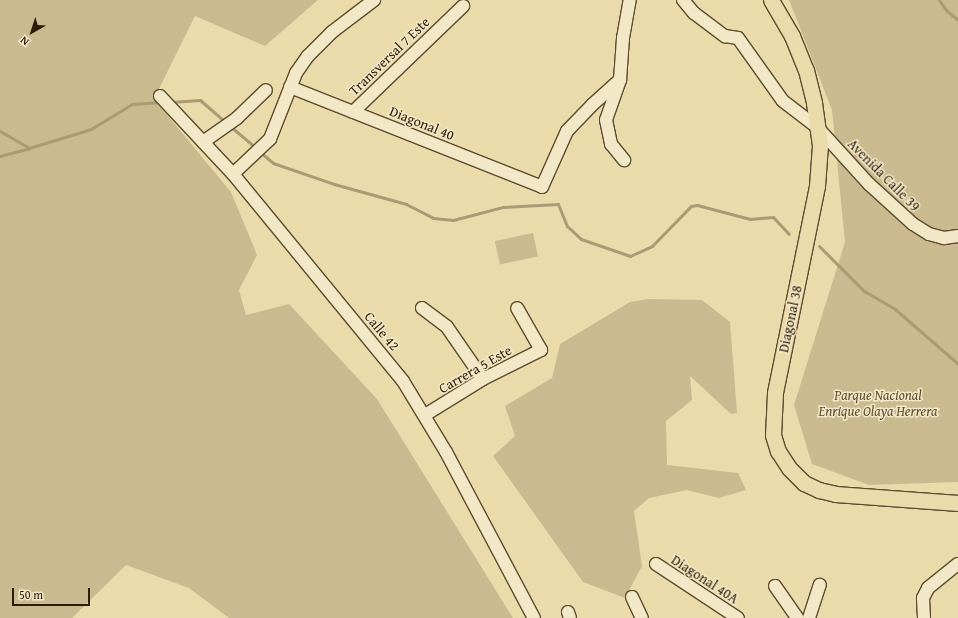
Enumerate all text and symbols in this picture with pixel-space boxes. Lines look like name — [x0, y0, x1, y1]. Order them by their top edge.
north arrow — [12, 12, 52, 52]
street label: Transversal 7 Este — [345, 13, 433, 99]
text: N — [17, 33, 32, 50]
street label: Diagonal 40 — [387, 102, 457, 144]
street label: Avenida Calle 39 — [844, 135, 924, 215]
street label: Diagonal 38 — [775, 284, 805, 354]
street label: Calle 42 — [361, 308, 403, 354]
street label: Carrera 5 Este — [436, 341, 514, 397]
park label: Parque Nacional Enrique Olaya Herrera — [819, 387, 937, 420]
street label: Diagonal 40A — [668, 551, 742, 607]
scale bar — [14, 580, 92, 606]
text: 50 m — [19, 586, 43, 603]

